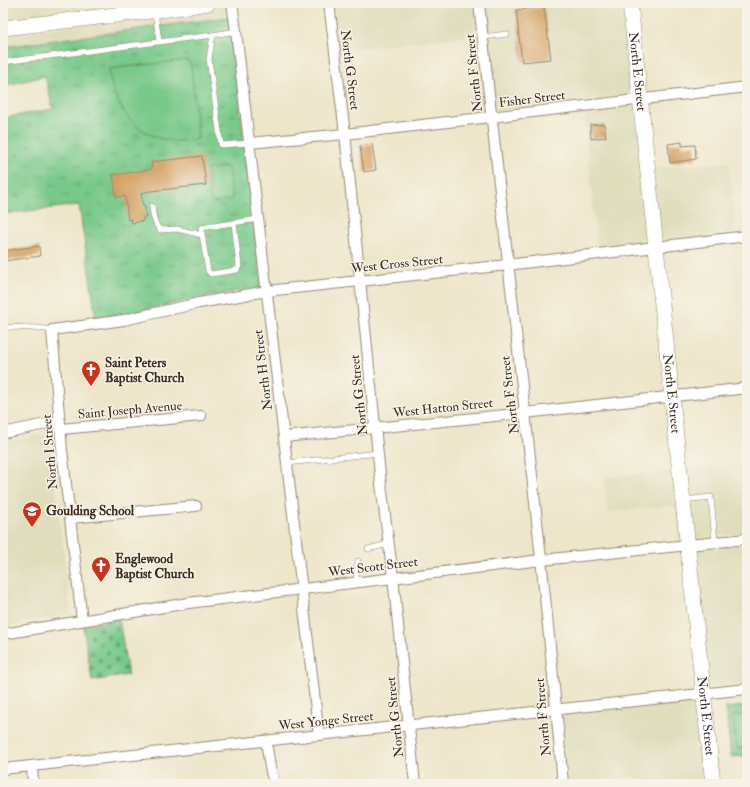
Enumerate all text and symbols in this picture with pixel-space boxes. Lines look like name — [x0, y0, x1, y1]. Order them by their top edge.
street label: North G Street — [337, 29, 363, 111]
street label: North E Street — [625, 31, 649, 112]
street label: North F Street — [462, 33, 486, 113]
street label: Fisher Street — [498, 87, 566, 111]
street label: West Cross Street — [349, 251, 444, 277]
street label: North H Street — [250, 329, 276, 411]
street label: North E Street — [659, 353, 684, 434]
street label: North G Street — [347, 354, 371, 436]
place label: Saint Peters Baptist Church — [105, 355, 185, 387]
street label: North F Street — [497, 355, 523, 435]
church icon: Saint Peters Baptist Church — [80, 359, 102, 387]
street label: West Hatton Street — [391, 395, 494, 421]
street label: Saint Joseph Avenue — [77, 397, 183, 424]
street label: North I Street — [39, 414, 61, 490]
school or university icon: Goulding School — [21, 500, 43, 528]
place label: Goulding School — [46, 503, 135, 520]
place label: Englewood Baptist Church — [115, 551, 195, 583]
street label: West Scott Street — [326, 554, 419, 581]
church icon: Englewood Baptist Church — [90, 555, 112, 583]
street label: North E Street — [694, 675, 718, 756]
street label: North G Street — [383, 676, 407, 758]
street label: North F Street — [532, 677, 554, 757]
street label: West Yonge Street — [277, 708, 374, 734]

